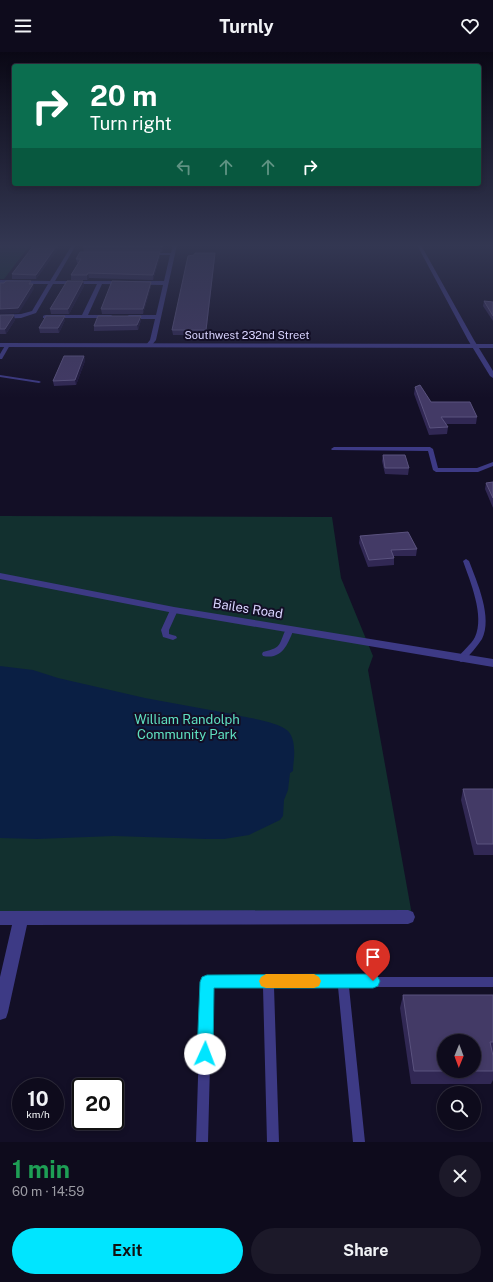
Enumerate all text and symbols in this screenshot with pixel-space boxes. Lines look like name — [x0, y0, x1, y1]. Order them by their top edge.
icon: menu — [12, 15, 34, 37]
icon: heart — [459, 15, 481, 37]
text: Turnly — [219, 16, 274, 37]
text: 20 m — [90, 79, 157, 112]
icon: right — [24, 80, 76, 132]
text: Turn right — [90, 113, 172, 134]
icon: left — [173, 156, 195, 178]
icon: ahead — [215, 156, 237, 178]
icon: ahead — [257, 156, 279, 178]
icon: right — [299, 156, 321, 178]
street label: Southwest 232nd Street — [184, 329, 310, 341]
street label: Bailes Road — [212, 596, 284, 621]
park label: William Randolph Community Park — [134, 712, 240, 742]
pin — [356, 940, 390, 981]
icon: arrive — [362, 946, 384, 968]
position arrow — [184, 1033, 226, 1075]
north arrow — [437, 1034, 481, 1078]
map controls — [437, 1034, 481, 1130]
speed limit sign: 20 — [72, 1078, 124, 1130]
button: search — [437, 1086, 481, 1130]
text: 10 — [27, 1087, 49, 1111]
text: km/h — [26, 1108, 50, 1120]
text: 1 min — [12, 1155, 70, 1183]
button: close — [439, 1155, 481, 1197]
text: 60 m · 14:59 — [12, 1184, 84, 1199]
button: Exit — [12, 1228, 243, 1274]
button: Share — [251, 1228, 481, 1274]

